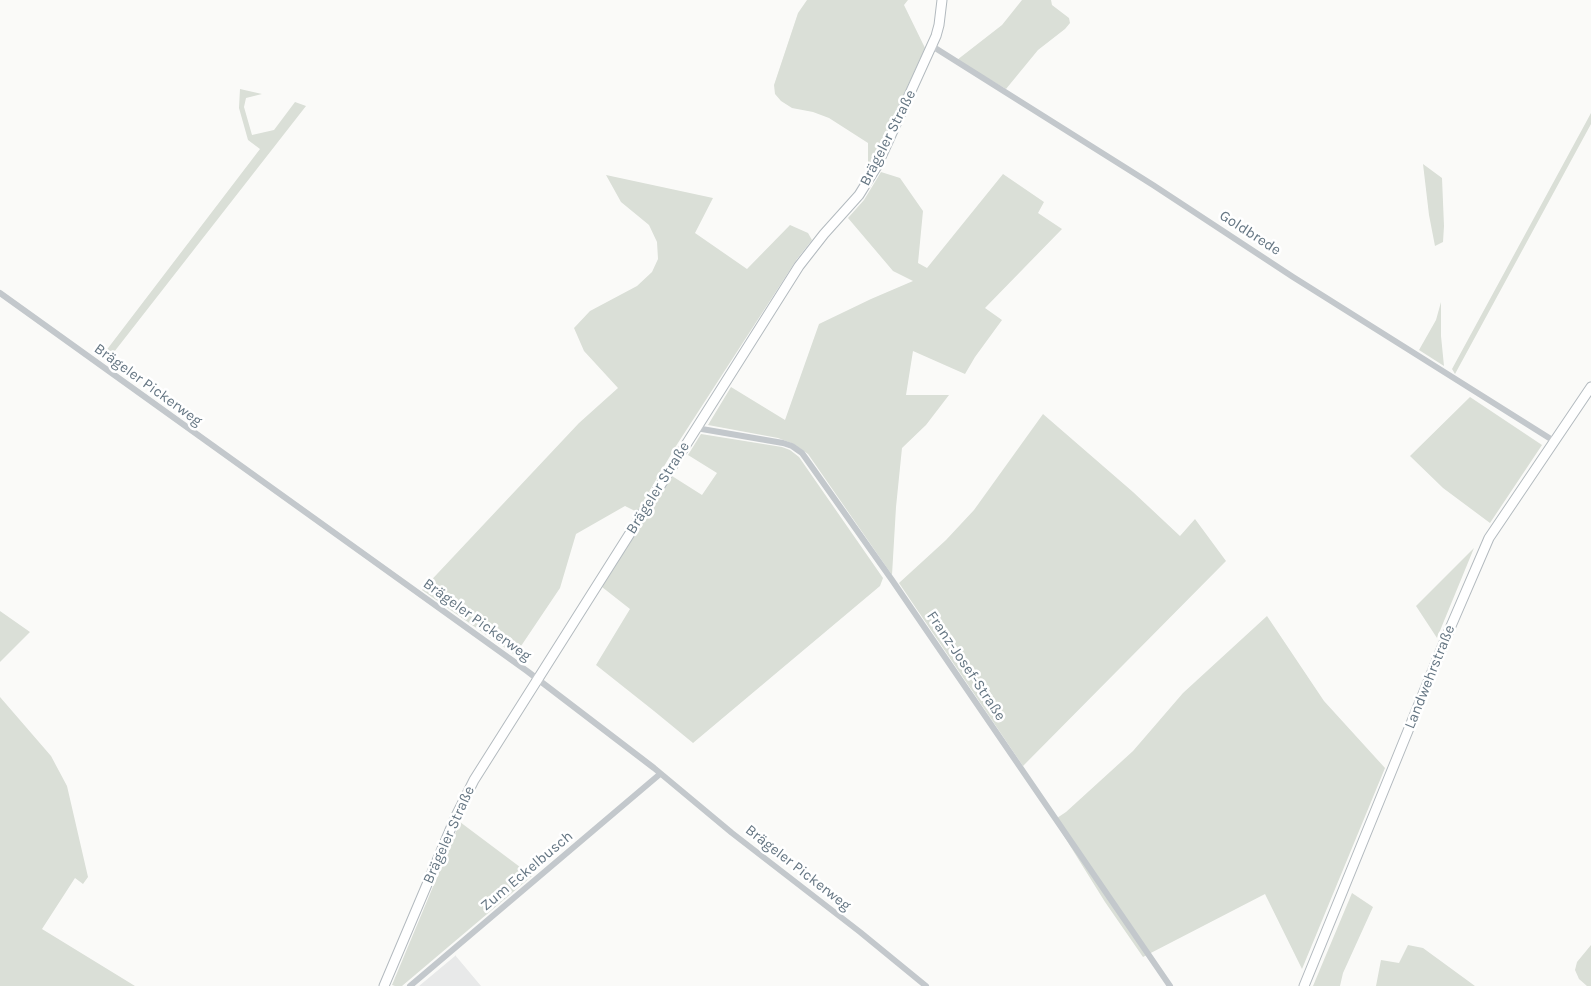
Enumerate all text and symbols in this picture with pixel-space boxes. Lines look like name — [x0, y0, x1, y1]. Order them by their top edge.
street label: Brägeler Straße — [856, 87, 920, 189]
street label: Goldbrede — [1216, 207, 1284, 259]
street label: Brägeler Pickerweg — [90, 340, 206, 430]
street label: Brägeler Straße — [622, 439, 694, 537]
street label: Brägeler Pickerweg — [419, 575, 535, 665]
street label: Franz-Josef-Straße — [923, 608, 1009, 724]
street label: Landwehrstraße — [1401, 622, 1459, 732]
street label: Brägeler Straße — [419, 783, 479, 887]
street label: Brägeler Pickerweg — [742, 821, 854, 915]
street label: Zum Eckelbusch — [477, 827, 577, 915]

